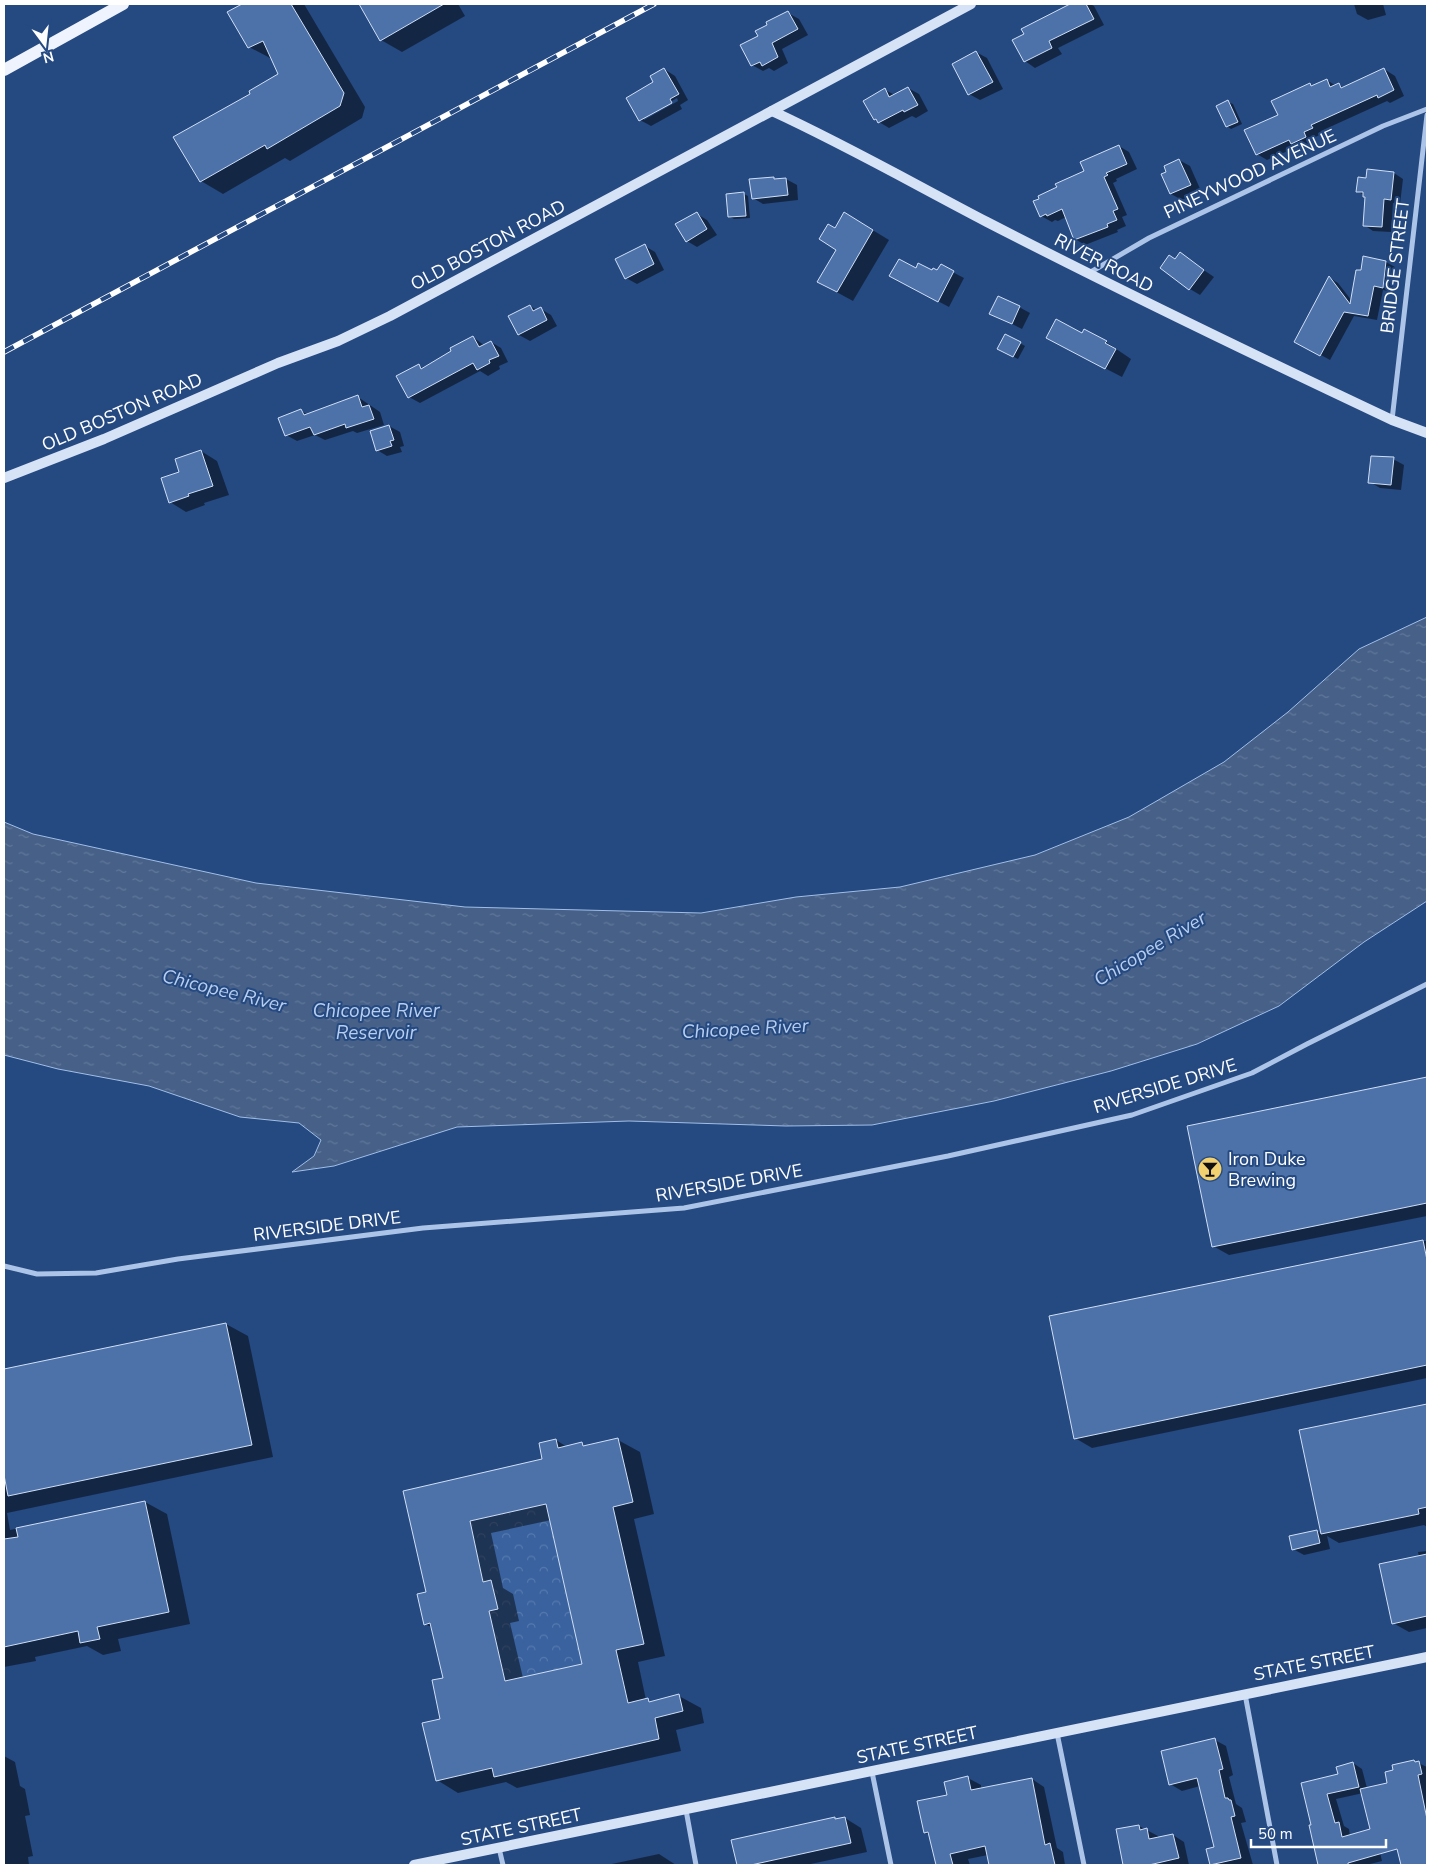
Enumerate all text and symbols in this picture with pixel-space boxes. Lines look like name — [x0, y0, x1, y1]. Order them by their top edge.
north arrow — [20, 20, 70, 70]
text: N — [41, 47, 56, 68]
street label: PINEYWOOD AVENUE — [1160, 123, 1340, 225]
street label: OLD BOSTON ROAD — [406, 194, 570, 296]
street label: BRIDGE STREET — [1375, 197, 1415, 335]
street label: RIVER ROAD — [1050, 228, 1158, 298]
street label: OLD BOSTON ROAD — [38, 367, 206, 457]
water label: Chicopee River — [1089, 905, 1212, 993]
water label: Chicopee River — [159, 963, 290, 1019]
water label: Chicopee River Reservoir — [312, 998, 441, 1046]
water label: Chicopee River — [681, 1013, 810, 1045]
street label: RIVERSIDE DRIVE — [1090, 1053, 1240, 1119]
place label: Iron Duke Brewing — [1228, 1147, 1306, 1192]
bar icon: Iron Duke Brewing — [1197, 1156, 1223, 1182]
street label: RIVERSIDE DRIVE — [654, 1158, 804, 1208]
street label: RIVERSIDE DRIVE — [252, 1205, 402, 1247]
street label: STATE STREET — [1251, 1639, 1377, 1687]
street label: STATE STREET — [854, 1720, 980, 1770]
street label: STATE STREET — [458, 1802, 584, 1852]
scale bar — [1251, 1816, 1386, 1848]
text: 50 m — [1258, 1824, 1293, 1844]

